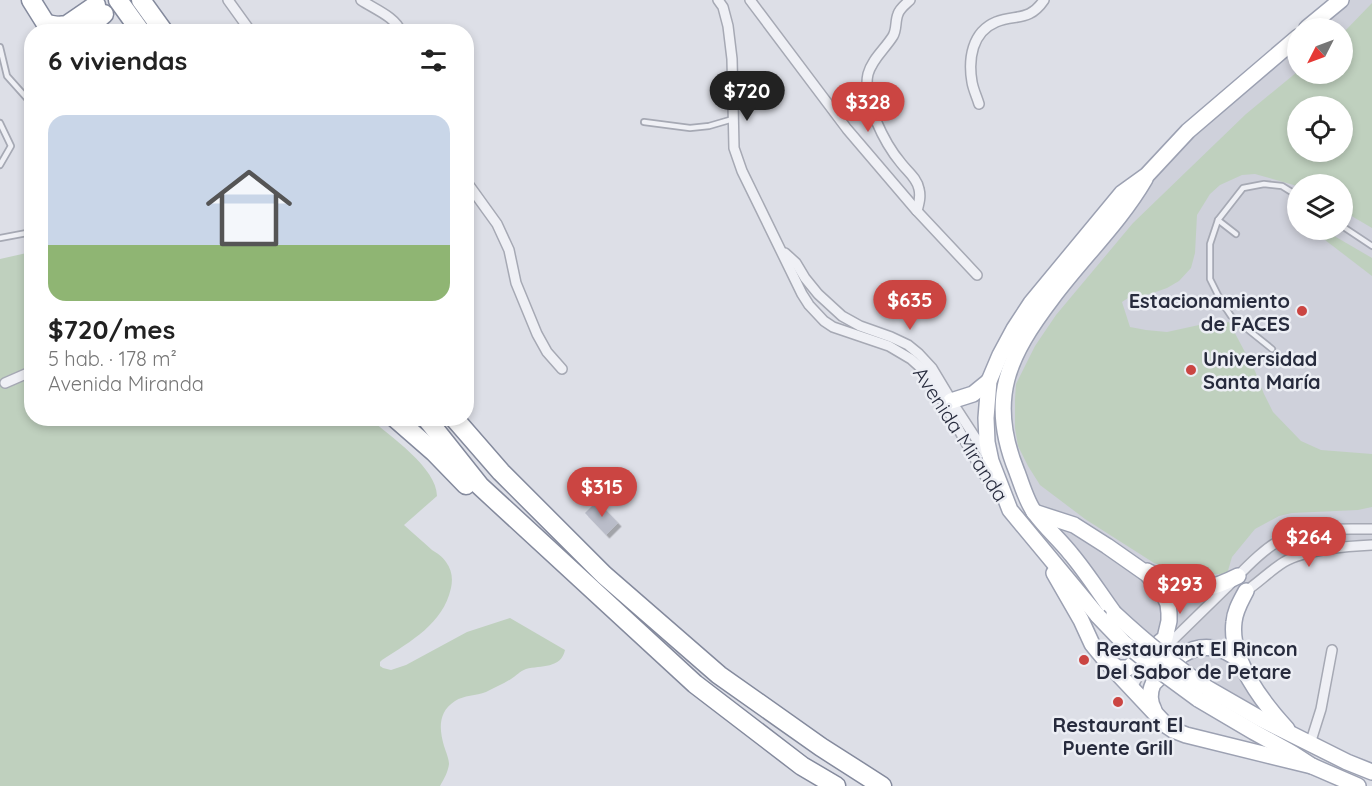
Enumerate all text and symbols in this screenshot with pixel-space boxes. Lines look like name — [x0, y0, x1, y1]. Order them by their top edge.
north arrow — [1287, 18, 1353, 84]
map controls — [1287, 18, 1353, 240]
text: 6 viviendas — [48, 44, 187, 77]
icon: filters — [417, 44, 450, 77]
pin: $720 — [711, 71, 783, 122]
text: $720 — [724, 78, 770, 103]
pin: $328 — [832, 82, 904, 133]
text: $328 — [845, 89, 891, 114]
button: locate — [1287, 96, 1353, 162]
icon: home — [195, 154, 303, 262]
button: layers — [1287, 174, 1353, 240]
pin: $635 — [874, 280, 946, 331]
text: $635 — [887, 287, 933, 312]
place label: Estacionamiento de FACES — [1129, 288, 1290, 336]
marker: Estacionamiento de FACES — [1295, 304, 1309, 318]
text: $720/mes — [48, 313, 175, 346]
text: 5 hab. · 178 m² — [48, 346, 177, 371]
place label: Universidad Santa María — [1203, 346, 1321, 394]
street label: Avenida Miranda — [908, 362, 1014, 506]
marker: Universidad Santa María — [1184, 363, 1198, 377]
text: Avenida Miranda — [48, 371, 204, 396]
pin: $315 — [566, 467, 638, 518]
text: $315 — [581, 474, 623, 499]
pin: $264 — [1273, 517, 1345, 568]
text: $264 — [1286, 524, 1332, 549]
pin: $293 — [1144, 564, 1216, 615]
text: $293 — [1157, 571, 1203, 596]
place label: Restaurant El Rincon Del Sabor de Petare — [1096, 636, 1298, 684]
marker: Restaurant El Rincon Del Sabor de Petare — [1077, 653, 1091, 667]
marker: Restaurant El Puente Grill — [1111, 695, 1125, 709]
place label: Restaurant El Puente Grill — [1053, 712, 1183, 760]

